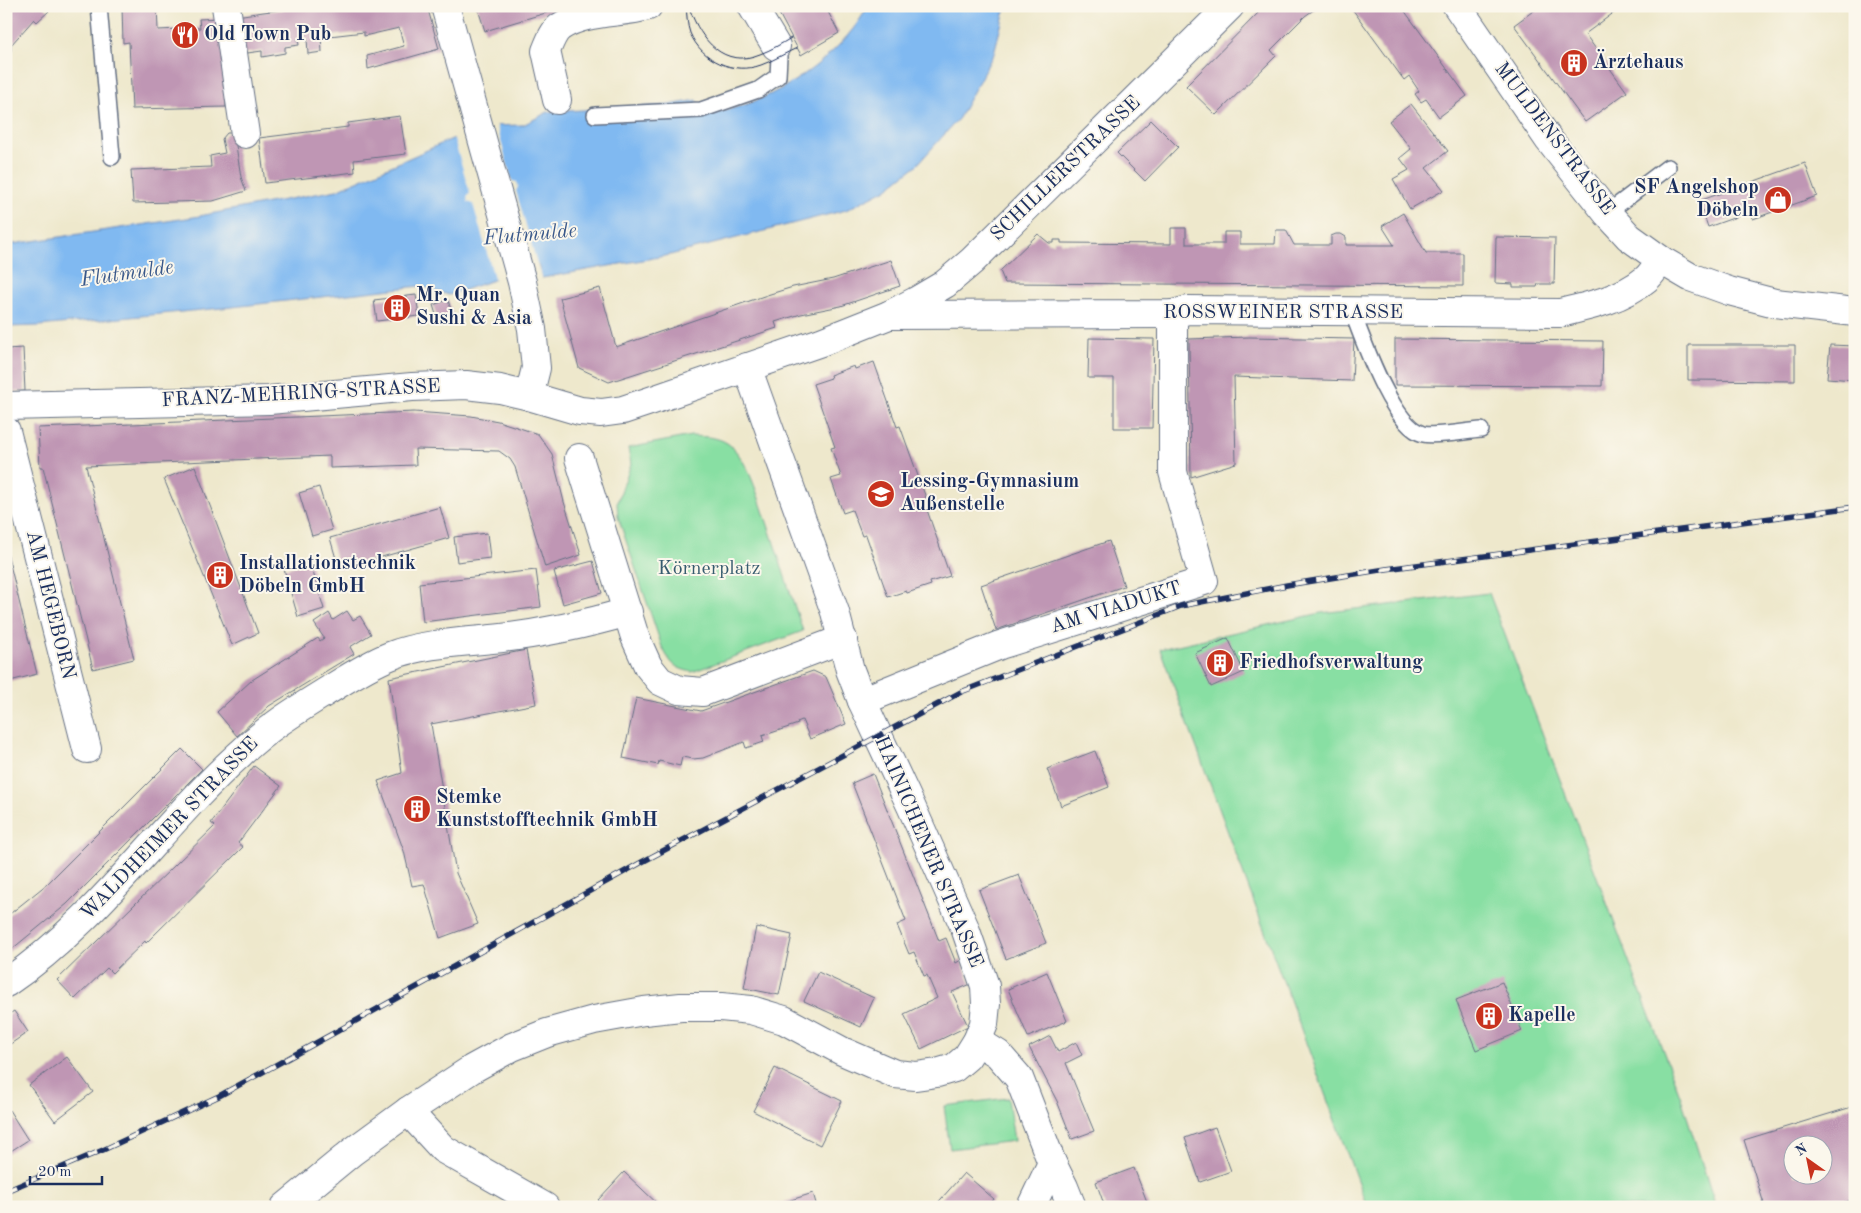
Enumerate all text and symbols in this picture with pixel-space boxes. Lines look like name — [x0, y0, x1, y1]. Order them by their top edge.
restaurant icon: Old Town Pub — [170, 20, 200, 50]
place label: Old Town Pub — [204, 25, 331, 45]
building icon: Ärztehaus — [1559, 48, 1589, 78]
place label: Ärztehaus — [1593, 49, 1684, 73]
street label: MULDENSTRASSE — [1490, 59, 1618, 219]
street label: SCHILLERSTRASSE — [987, 93, 1145, 245]
place label: SF Angelshop Döbeln — [1634, 178, 1759, 221]
shop icon: SF Angelshop Döbeln — [1763, 185, 1793, 215]
water label: Flutmulde — [481, 220, 578, 250]
water label: Flutmulde — [78, 257, 175, 291]
place label: Mr. Quan Sushi & Asia — [416, 286, 532, 329]
building icon: Mr. Quan Sushi & Asia — [382, 293, 412, 323]
street label: ROSSWEINER STRASSE — [1163, 303, 1403, 323]
street label: FRANZ-MEHRING-STRASSE — [161, 377, 441, 411]
place label: Lessing-Gymnasium Außenstelle — [900, 472, 1079, 515]
school or university icon: Lessing-Gymnasium Außenstelle — [866, 479, 896, 509]
street label: AM HEGEBORN — [22, 528, 78, 682]
place label: Installationstechnik Döbeln GmbH — [239, 554, 416, 597]
park label: Körnerplatz — [658, 559, 760, 579]
building icon: Installationstechnik Döbeln GmbH — [205, 560, 235, 590]
street label: AM VIADUKT — [1048, 579, 1184, 637]
building icon: Friedhofsverwaltung — [1205, 648, 1235, 678]
place label: Friedhofsverwaltung — [1239, 653, 1423, 673]
street label: HAINICHENER STRASSE — [870, 733, 986, 971]
street label: WALDHEIMER STRASSE — [78, 734, 262, 924]
place label: Stemke Kunststofftechnik GmbH — [436, 788, 658, 831]
building icon: Stemke Kunststofftechnik GmbH — [402, 794, 432, 824]
building icon: Kapelle — [1474, 1001, 1504, 1031]
place label: Kapelle — [1508, 1006, 1576, 1026]
north arrow — [1784, 1136, 1834, 1186]
text: N — [1793, 1141, 1810, 1159]
scale bar — [30, 1153, 102, 1185]
text: 20 m — [38, 1165, 72, 1180]

